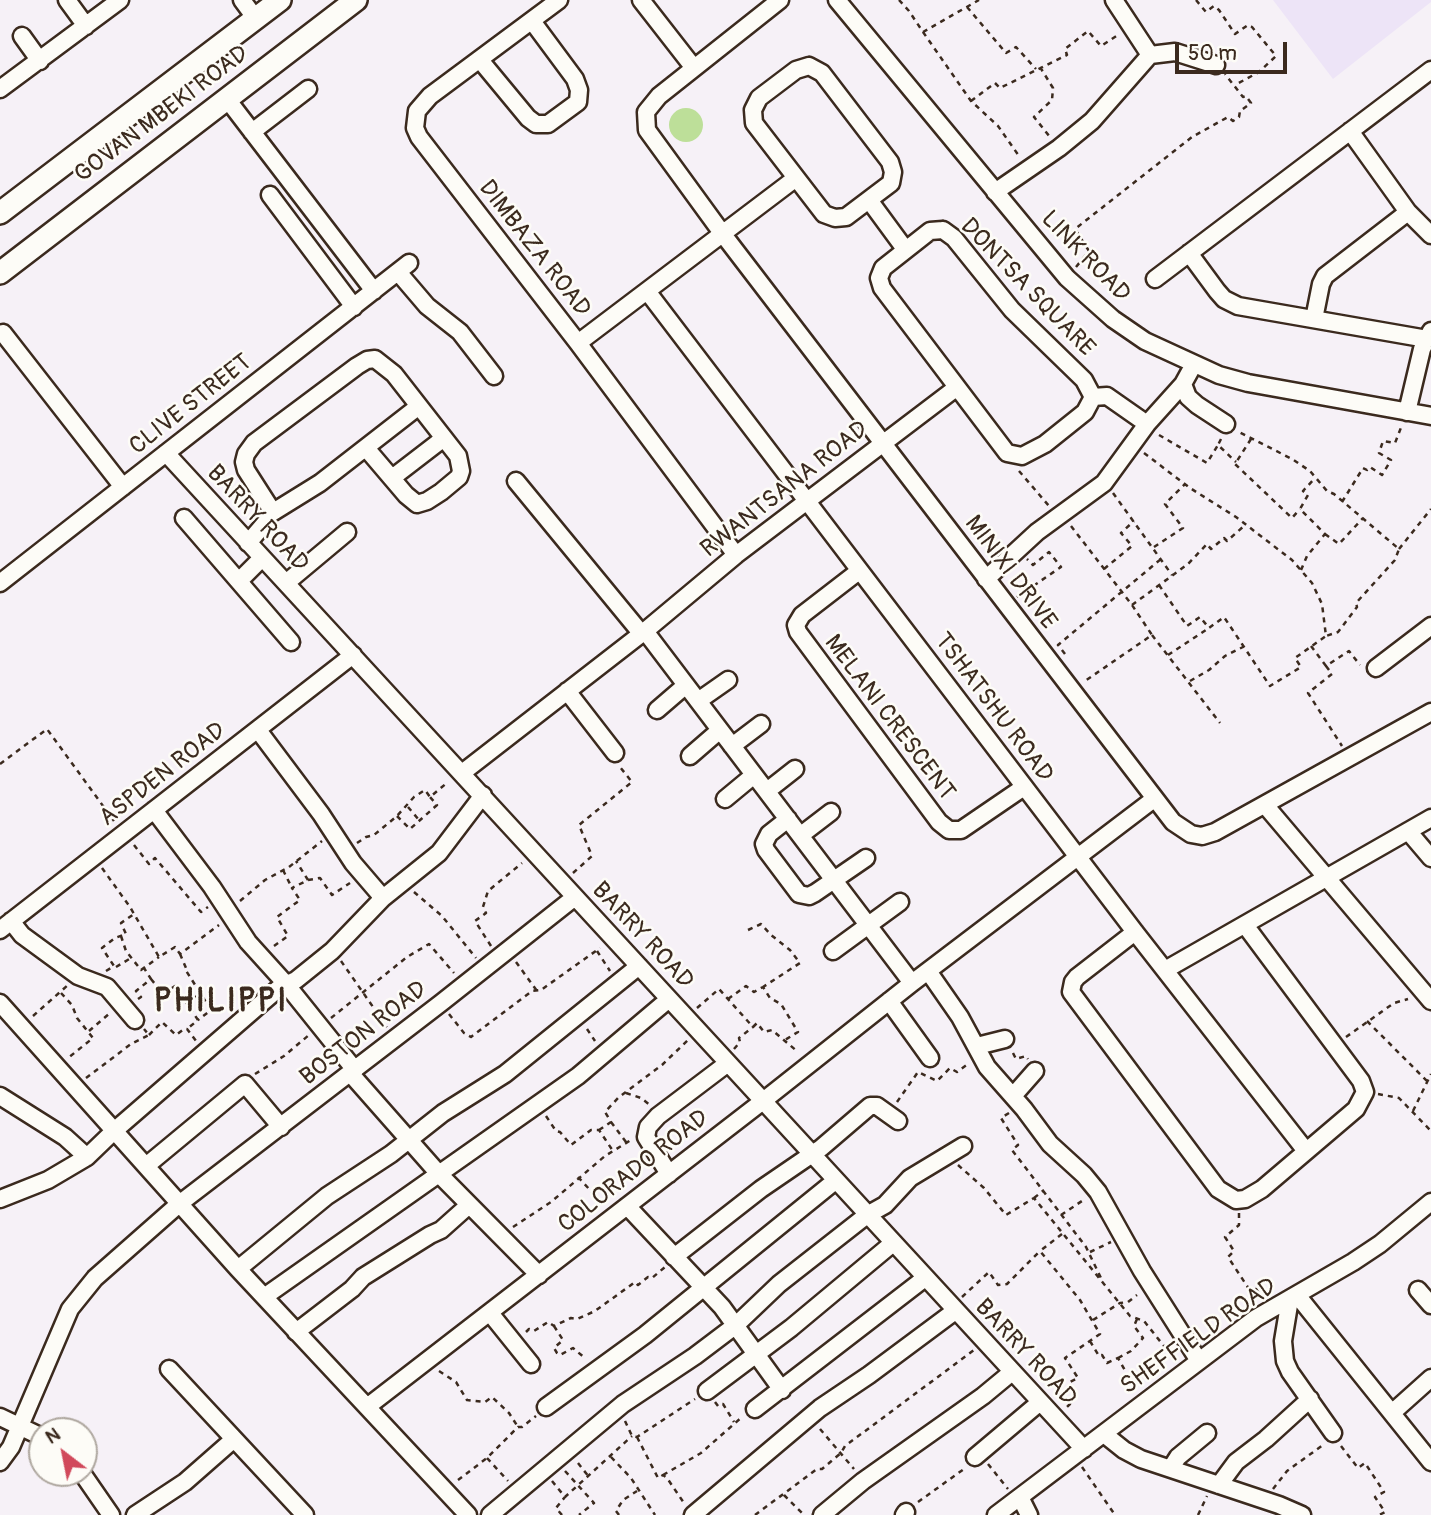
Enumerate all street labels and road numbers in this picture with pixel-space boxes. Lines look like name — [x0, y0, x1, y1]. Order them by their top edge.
street label: GOVAN MBEKI ROAD — [69, 40, 255, 190]
street label: DIMBAZA ROAD — [472, 175, 596, 323]
street label: LINK ROAD — [1034, 205, 1136, 309]
street label: DONTSA SQUARE — [954, 213, 1100, 363]
street label: CLIVE STREET — [124, 349, 258, 461]
street label: RWANTSANA ROAD — [696, 416, 874, 564]
street label: BARRY ROAD — [200, 459, 314, 579]
street label: MINIXI DRIVE — [958, 510, 1062, 636]
street label: TSHATSHU ROAD — [927, 628, 1059, 788]
street label: MELANI CRESCENT — [817, 630, 961, 806]
street label: ASPDEN ROAD — [94, 717, 232, 833]
street label: BARRY ROAD — [585, 876, 699, 996]
street label: BOSTON ROAD — [295, 976, 433, 1092]
street label: COLORADO ROAD — [553, 1104, 715, 1240]
street label: SHEFFIELD ROAD — [1116, 1273, 1282, 1401]
street label: BARRY ROAD — [968, 1293, 1082, 1413]

